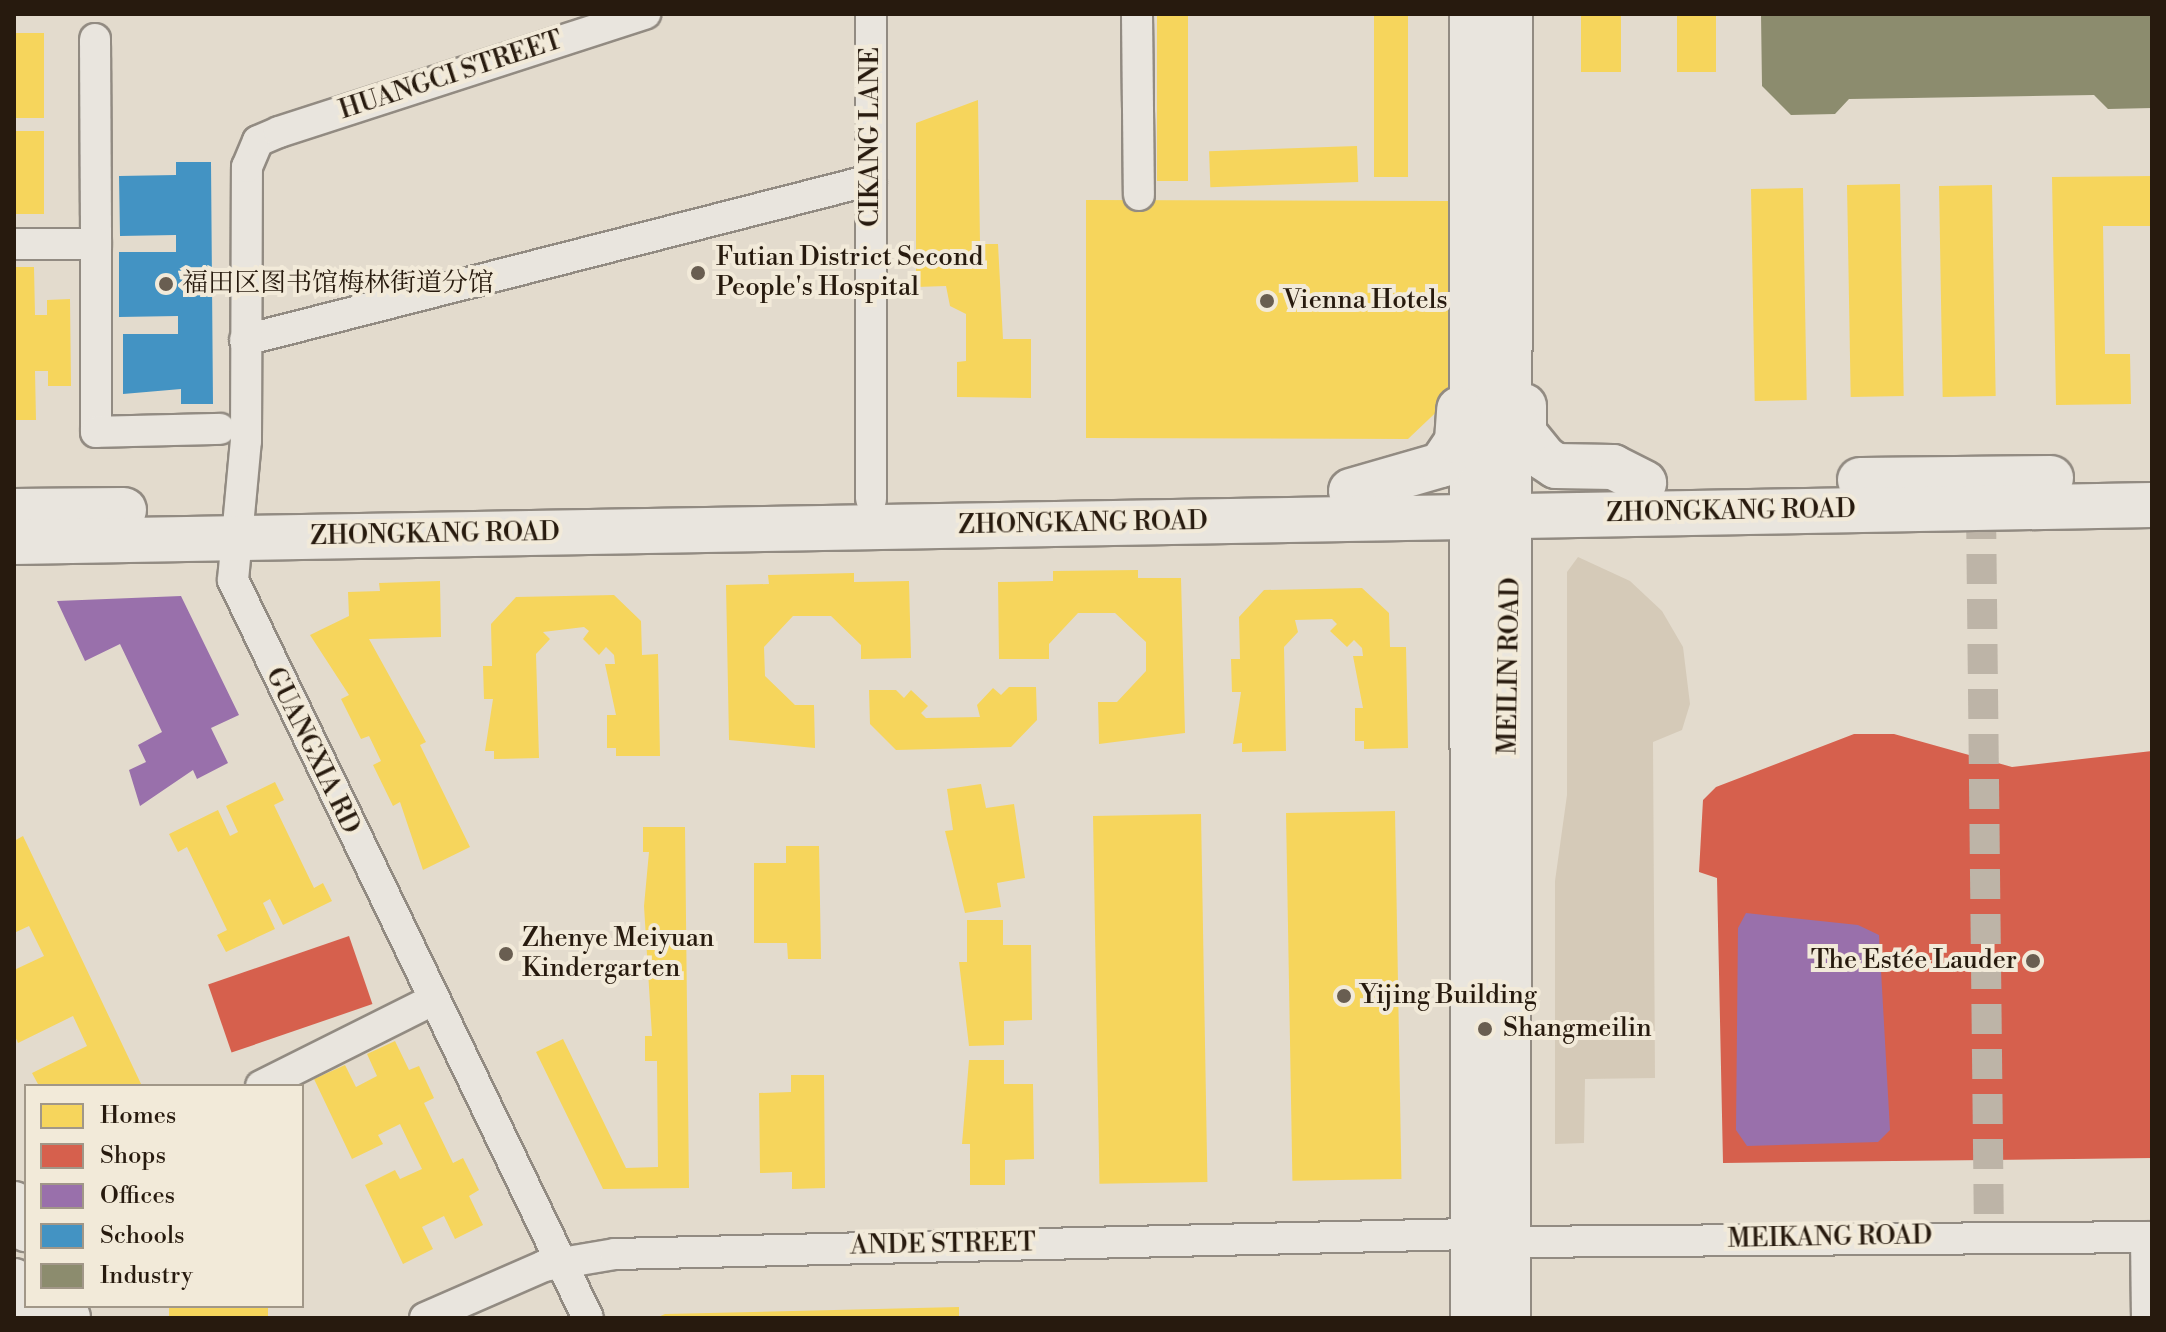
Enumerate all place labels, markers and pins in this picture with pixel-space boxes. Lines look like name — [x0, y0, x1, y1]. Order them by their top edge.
place label: Futian District Second People's Hospital — [716, 242, 983, 304]
marker: Futian District Second People's Hospital — [687, 262, 709, 284]
place label: 福田区图书馆梅林街道分馆 — [182, 268, 494, 300]
marker: 福田区图书馆梅林街道分馆 — [157, 275, 175, 293]
place label: Vienna Hotels — [1283, 285, 1448, 317]
marker: Vienna Hotels — [1258, 292, 1276, 310]
place label: Zhenye Meiyuan Kindergarten — [522, 923, 714, 984]
marker: Zhenye Meiyuan Kindergarten — [497, 945, 515, 963]
place label: The Estée Lauder — [1811, 945, 2017, 977]
marker: The Estée Lauder — [2024, 952, 2042, 970]
place label: Yijing Building — [1360, 980, 1537, 1012]
marker: Yijing Building — [1335, 987, 1353, 1005]
place label: Shangmeilin — [1503, 1013, 1652, 1045]
marker: Shangmeilin — [1474, 1018, 1496, 1040]

